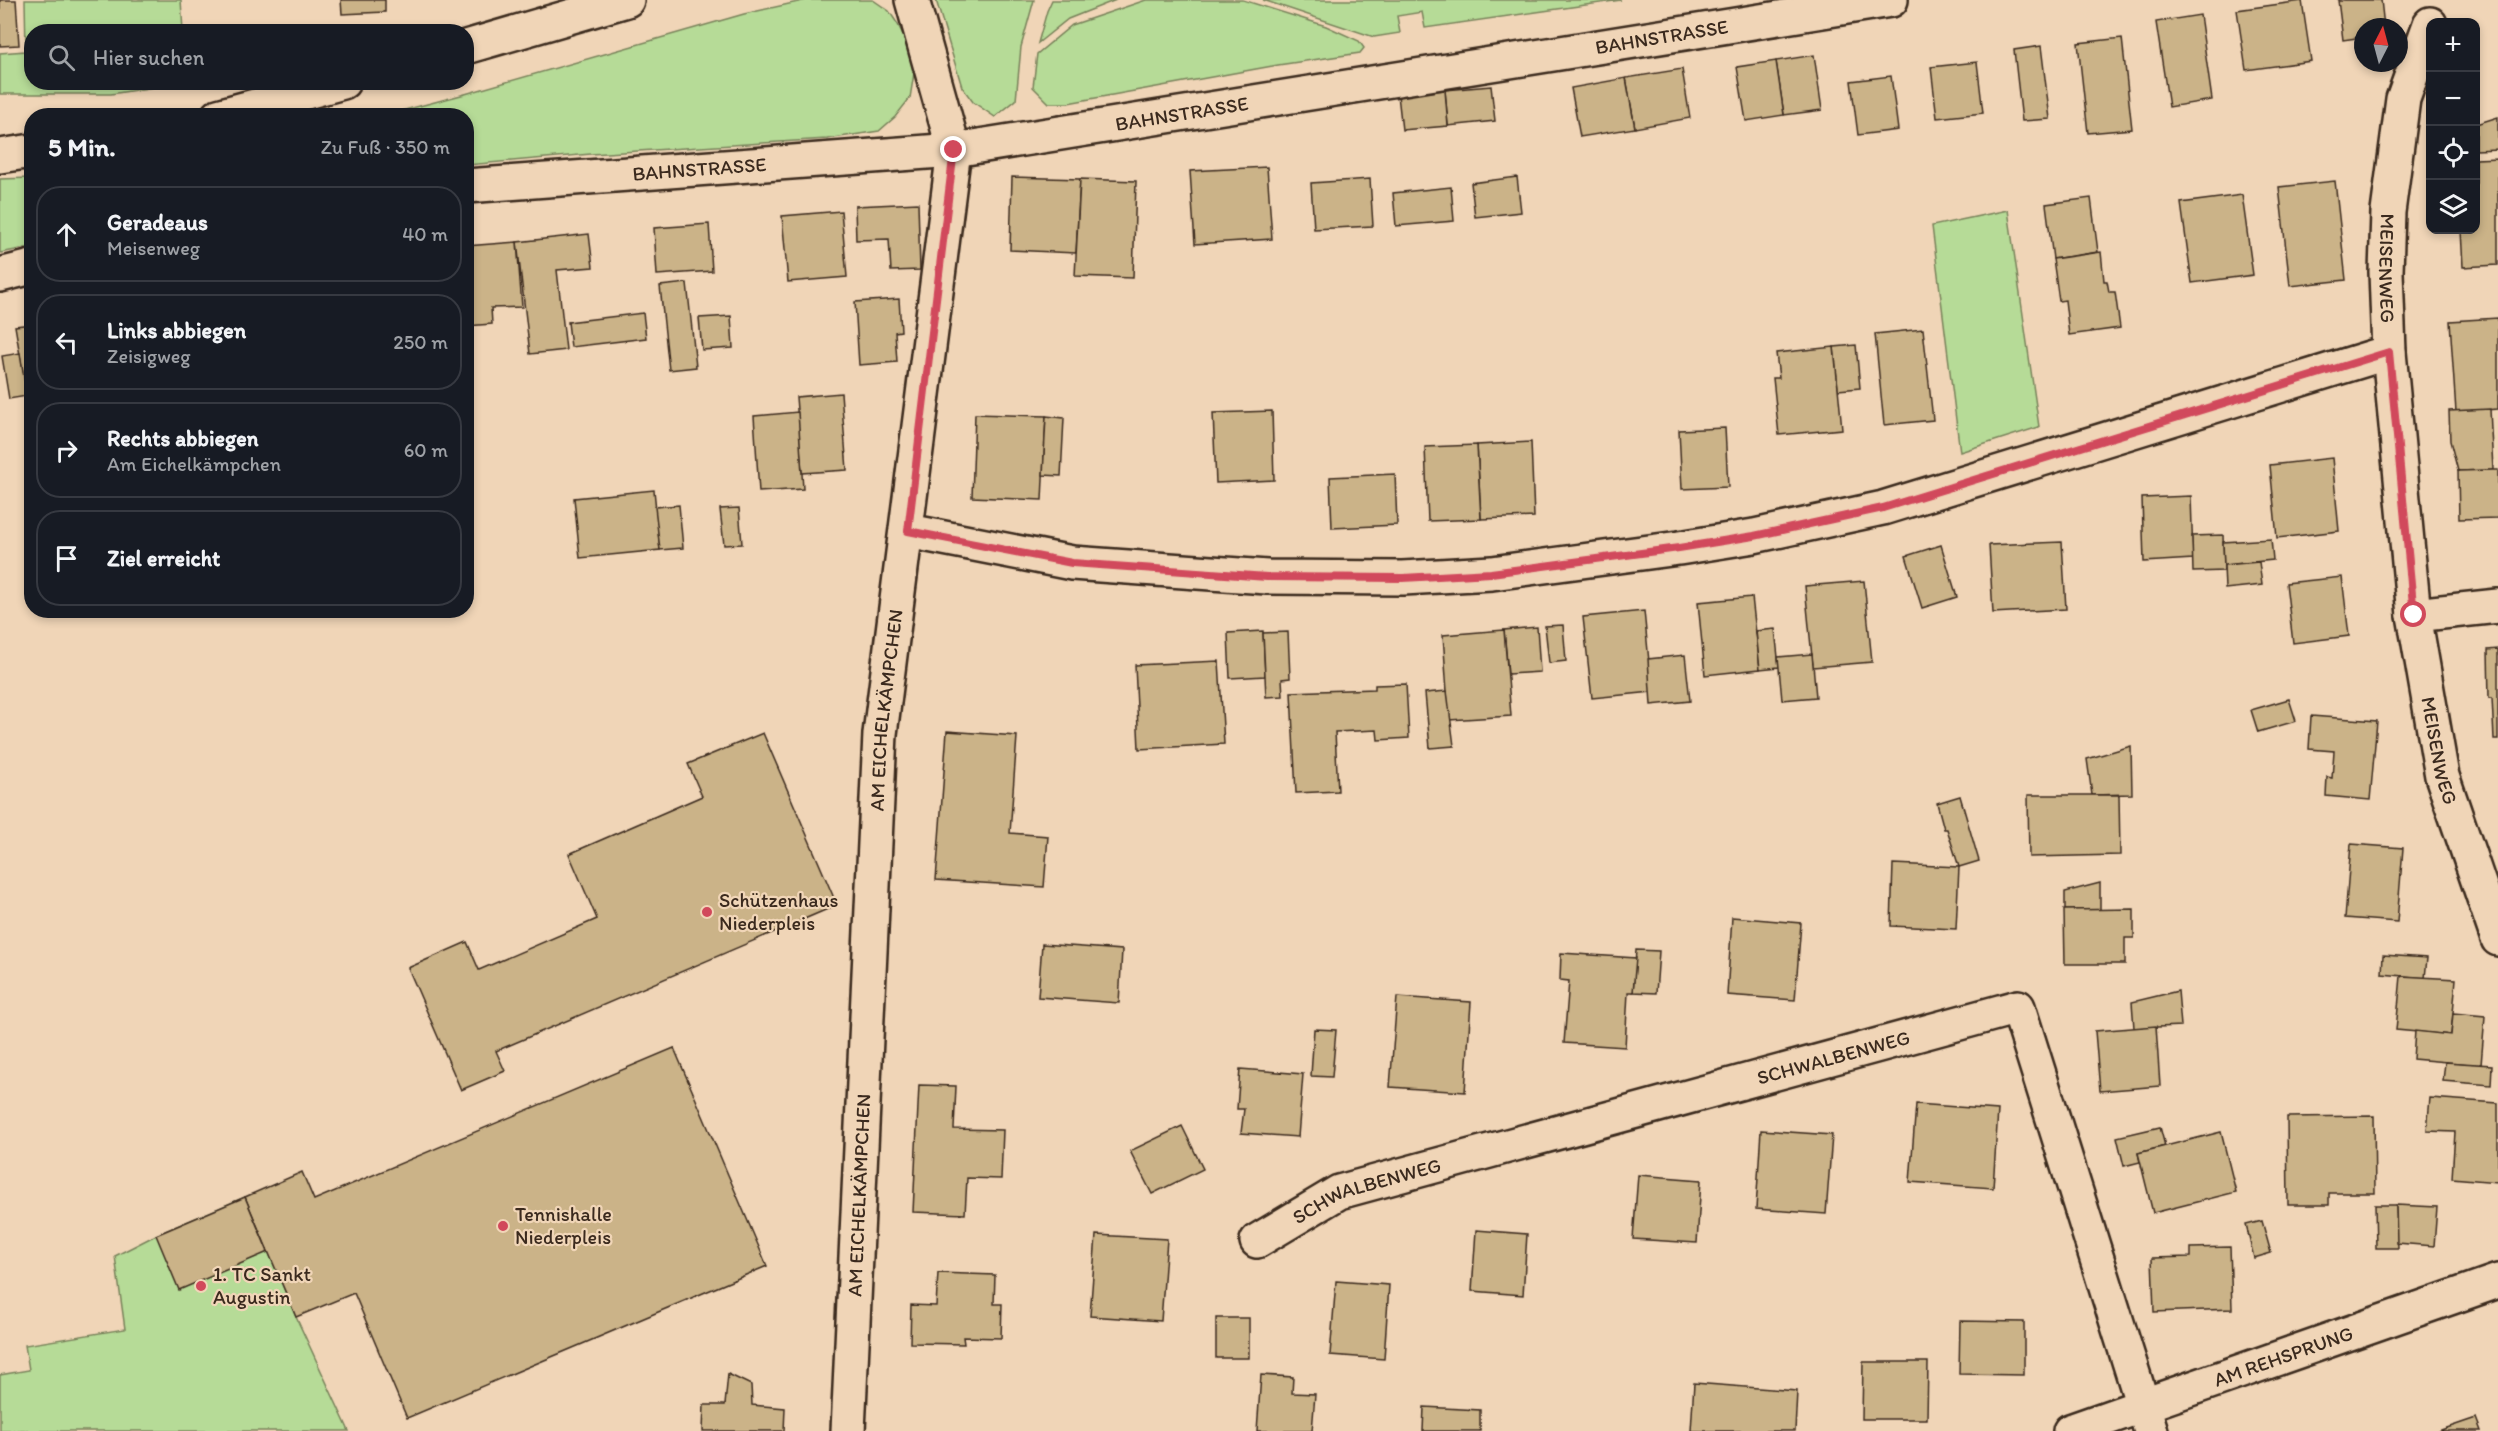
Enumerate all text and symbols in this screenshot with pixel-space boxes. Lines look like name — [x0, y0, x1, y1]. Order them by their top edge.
street label: BAHNSTRASSE — [1593, 14, 1730, 59]
north arrow — [2354, 18, 2408, 72]
map controls — [2426, 18, 2480, 234]
button: + — [2426, 18, 2480, 72]
search box — [24, 24, 474, 90]
icon: search — [45, 41, 78, 74]
text: Hier suchen — [93, 44, 204, 71]
button: − — [2426, 72, 2480, 126]
street label: BAHNSTRASSE — [1114, 91, 1250, 136]
button: locate — [2426, 126, 2480, 180]
text: 5 Min. — [48, 131, 116, 163]
text: Zu Fuß · 350 m — [321, 135, 450, 159]
route end — [940, 136, 966, 162]
street label: BAHNSTRASSE — [632, 152, 767, 186]
button: layers — [2426, 180, 2480, 234]
text: Geradeaus — [107, 209, 208, 236]
street label: MEISENWEG — [2374, 213, 2400, 324]
icon: ahead — [50, 218, 83, 251]
text: 40 m — [402, 222, 448, 246]
text: Meisenweg — [107, 236, 200, 260]
text: Links abbiegen — [107, 317, 246, 344]
icon: left — [50, 326, 83, 359]
text: 250 m — [393, 330, 448, 354]
text: Zeisigweg — [107, 344, 191, 368]
text: Rechts abbiegen — [107, 425, 259, 452]
icon: right — [50, 434, 83, 467]
text: 60 m — [404, 438, 448, 462]
text: Am Eichelkämpchen — [107, 452, 281, 476]
icon: arrive — [50, 542, 83, 575]
text: Ziel erreicht — [107, 545, 220, 572]
route start — [2400, 601, 2426, 627]
street label: AM EICHELKÄMPCHEN — [864, 608, 908, 812]
street label: MEISENWEG — [2416, 695, 2463, 808]
place label: Schützenhaus Niederpleis — [719, 888, 838, 935]
marker: Schützenhaus Niederpleis — [700, 905, 714, 919]
street label: SCHWALBENWEG — [1754, 1025, 1913, 1090]
street label: AM EICHELKÄMPCHEN — [842, 1093, 875, 1297]
street label: SCHWALBENWEG — [1288, 1153, 1444, 1229]
place label: Tennishalle Niederpleis — [515, 1202, 612, 1249]
marker: Tennishalle Niederpleis — [496, 1219, 510, 1233]
place label: 1. TC Sankt Augustin — [213, 1262, 311, 1309]
marker: 1. TC Sankt Augustin — [194, 1279, 208, 1293]
street label: AM REHSPRUNG — [2210, 1321, 2356, 1392]

